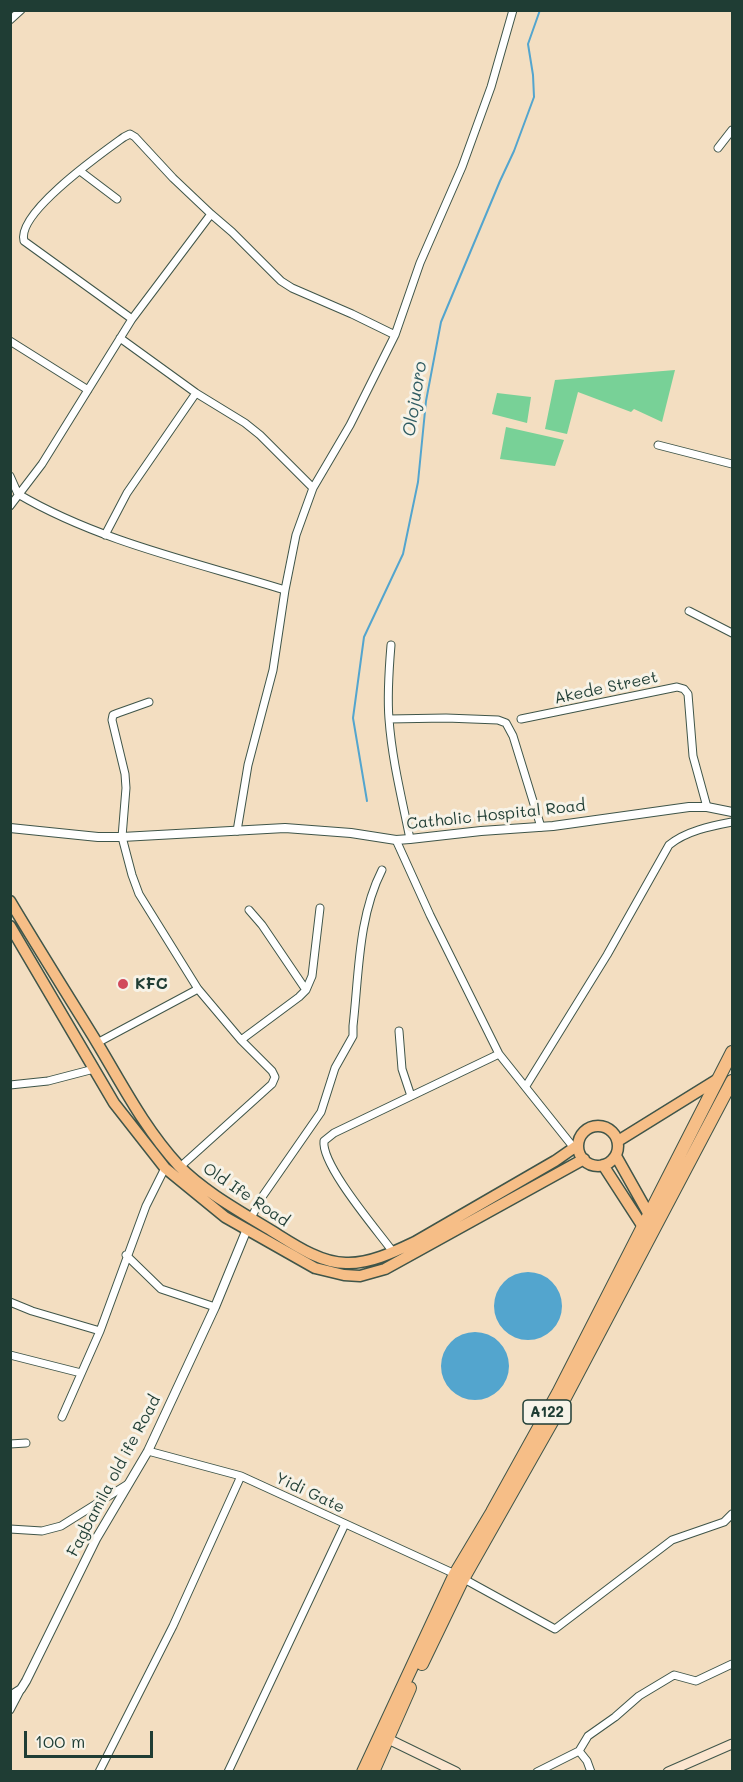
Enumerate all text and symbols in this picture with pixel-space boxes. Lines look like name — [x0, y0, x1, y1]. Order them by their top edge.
water label: Olojuoro — [398, 360, 432, 438]
street label: Akede Street — [552, 668, 660, 708]
street label: Catholic Hospital Road — [406, 796, 586, 834]
place label: KFC — [135, 974, 168, 994]
marker: KFC — [116, 977, 130, 991]
street label: Old Ife Road — [199, 1159, 293, 1231]
street label: Fagbamila old ife Road — [63, 1392, 165, 1560]
road number: A122 — [523, 1400, 571, 1424]
street label: Yidi Gate — [272, 1469, 348, 1517]
scale bar — [27, 1719, 156, 1757]
text: 100 m — [35, 1729, 85, 1753]

